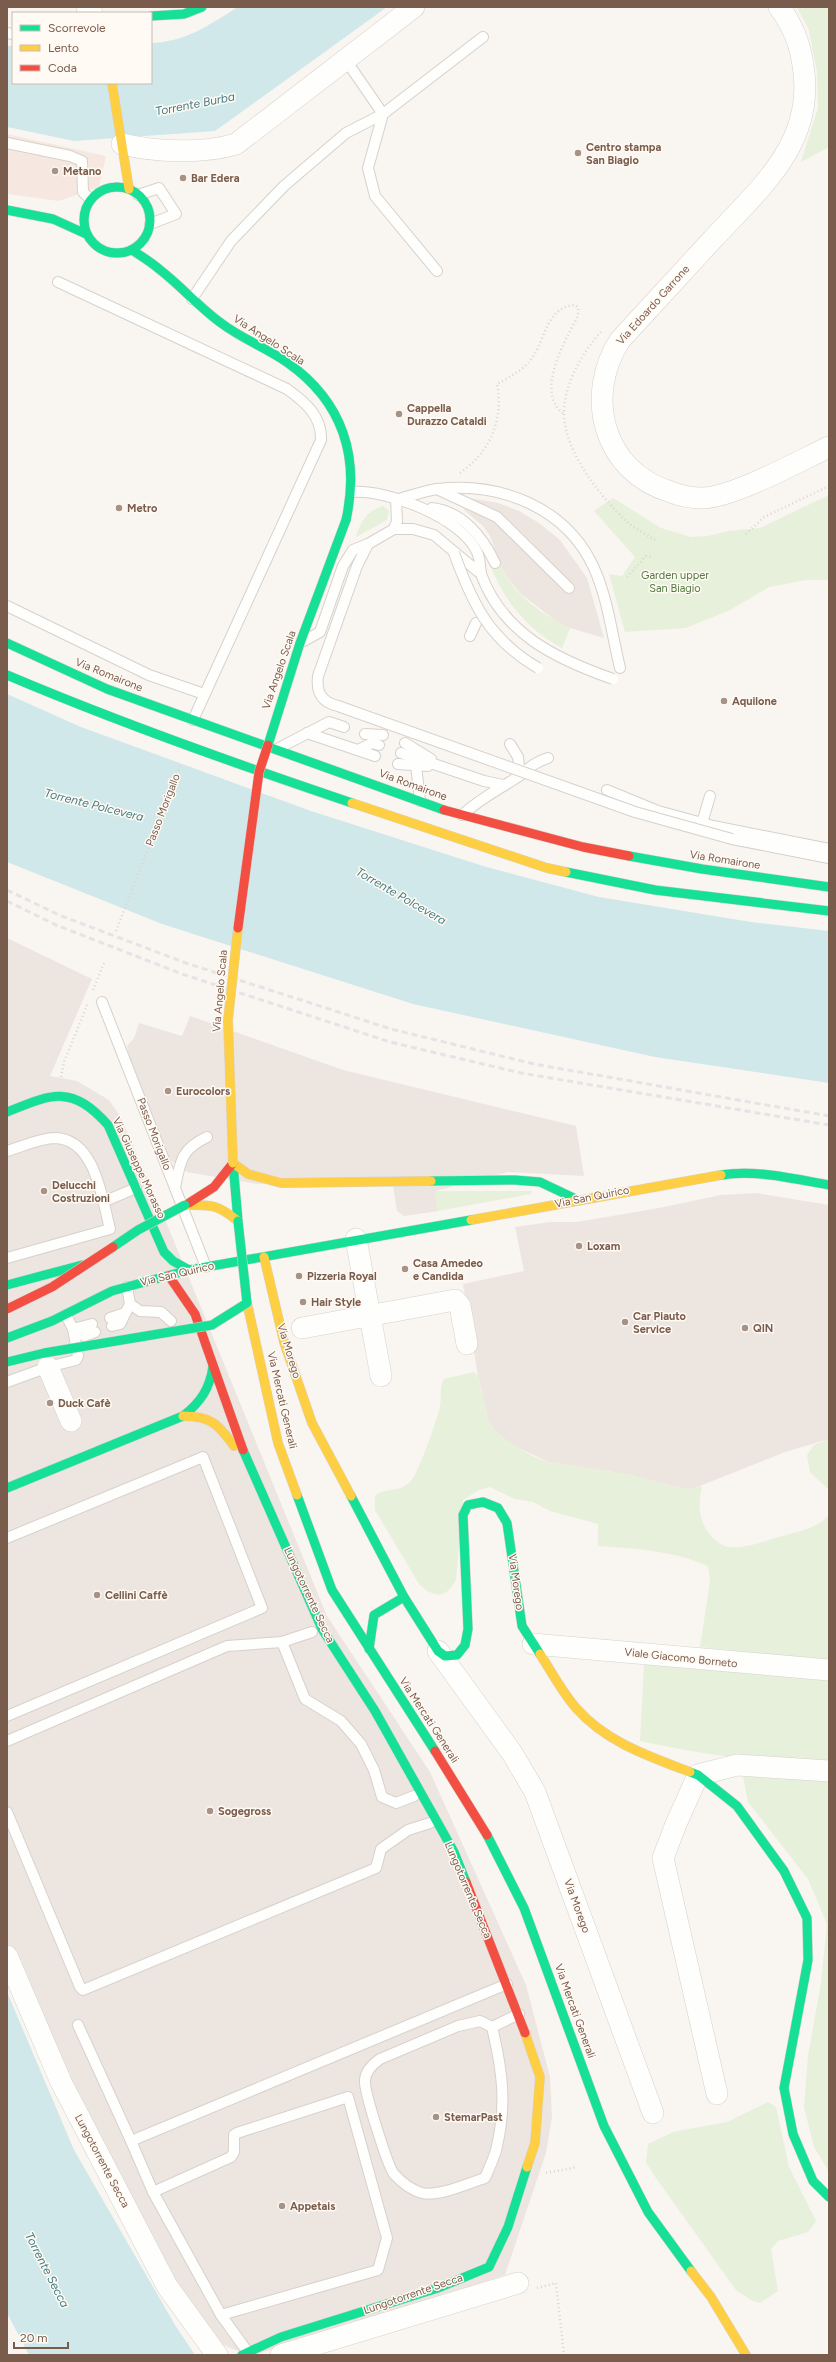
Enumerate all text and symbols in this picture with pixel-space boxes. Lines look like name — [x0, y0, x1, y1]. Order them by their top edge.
legend — [12, 12, 152, 84]
text: Scorrevole — [48, 21, 106, 35]
text: Lento — [48, 41, 79, 55]
text: Coda — [48, 61, 77, 75]
water label: Torrente Burba — [154, 89, 236, 119]
place label: Centro stampa San Biagio — [586, 141, 661, 167]
marker: Centro stampa San Biagio — [573, 148, 583, 158]
place label: Metano — [63, 165, 102, 178]
marker: Metano — [50, 166, 60, 176]
place label: Bar Edera — [191, 172, 240, 185]
marker: Bar Edera — [178, 173, 188, 183]
street label: Via Edoardo Garrone — [614, 263, 692, 347]
street label: Via Angelo Scala — [231, 312, 307, 368]
place label: Cappella Durazzo Cataldi — [407, 402, 487, 428]
marker: Cappella Durazzo Cataldi — [394, 409, 404, 419]
place label: Metro — [127, 502, 158, 515]
marker: Metro — [114, 503, 124, 513]
park label: Garden upper San Biagio — [641, 569, 709, 595]
street label: Via Angelo Scala — [259, 629, 299, 711]
street label: Via Romairone — [73, 656, 145, 694]
place label: Aquilone — [732, 695, 777, 708]
marker: Aquilone — [719, 696, 729, 706]
street label: Via Romairone — [377, 767, 449, 803]
street label: Passo Morigallo — [143, 772, 183, 848]
water label: Torrente Polcevera — [43, 786, 145, 824]
street label: Via Romairone — [689, 848, 761, 872]
water label: Torrente Polcevera — [353, 864, 449, 928]
street label: Via Angelo Scala — [210, 949, 230, 1033]
place label: Eurocolors — [176, 1085, 230, 1098]
marker: Eurocolors — [163, 1086, 173, 1096]
street label: Passo Morigallo — [134, 1096, 174, 1172]
street label: Via Giuseppe Morasso — [110, 1115, 168, 1221]
place label: Delucchi Costruzioni — [52, 1179, 110, 1205]
street label: Via San Quirico — [554, 1183, 630, 1211]
marker: Delucchi Costruzioni — [39, 1186, 49, 1196]
place label: Loxam — [587, 1240, 621, 1253]
marker: Loxam — [574, 1241, 584, 1251]
place label: Casa Amedeo e Candida — [413, 1257, 484, 1283]
street label: Via San Quirico — [139, 1259, 215, 1289]
marker: Casa Amedeo e Candida — [400, 1264, 410, 1274]
place label: Pizzeria Royal — [307, 1270, 377, 1283]
marker: Pizzeria Royal — [294, 1271, 304, 1281]
place label: Hair Style — [311, 1296, 361, 1309]
marker: Hair Style — [298, 1297, 308, 1307]
place label: Car Piauto Service — [633, 1310, 687, 1336]
marker: Car Piauto Service — [620, 1317, 630, 1327]
street label: Via Morego — [274, 1322, 304, 1380]
place label: QIN — [753, 1322, 773, 1335]
marker: QIN — [740, 1323, 750, 1333]
street label: Via Mercati Generali — [264, 1350, 300, 1450]
place label: Duck Cafè — [58, 1397, 111, 1410]
marker: Duck Cafè — [45, 1398, 55, 1408]
street label: Lungotorrente Secca — [281, 1545, 337, 1645]
street label: Via Morego — [506, 1553, 526, 1611]
place label: Cellini Caffè — [105, 1589, 168, 1602]
marker: Cellini Caffè — [92, 1590, 102, 1600]
street label: Viale Giacomo Borneto — [624, 1646, 738, 1670]
street label: Via Mercati Generali — [396, 1675, 462, 1765]
place label: Sogegross — [218, 1805, 271, 1818]
marker: Sogegross — [205, 1806, 215, 1816]
street label: Lungotorrente Secca — [442, 1840, 494, 1940]
street label: Via Morego — [561, 1877, 593, 1935]
street label: Via Mercati Generali — [552, 1962, 598, 2060]
place label: StemarPast — [444, 2111, 503, 2124]
street label: Lungotorrente Secca — [72, 2112, 132, 2210]
marker: StemarPast — [431, 2112, 441, 2122]
place label: Appetais — [290, 2200, 335, 2213]
marker: Appetais — [277, 2201, 287, 2211]
water label: Torrente Secca — [22, 2230, 72, 2310]
street label: Lungotorrente Secca — [362, 2271, 464, 2317]
scale bar — [14, 2324, 68, 2350]
text: 20 m — [20, 2331, 48, 2345]

